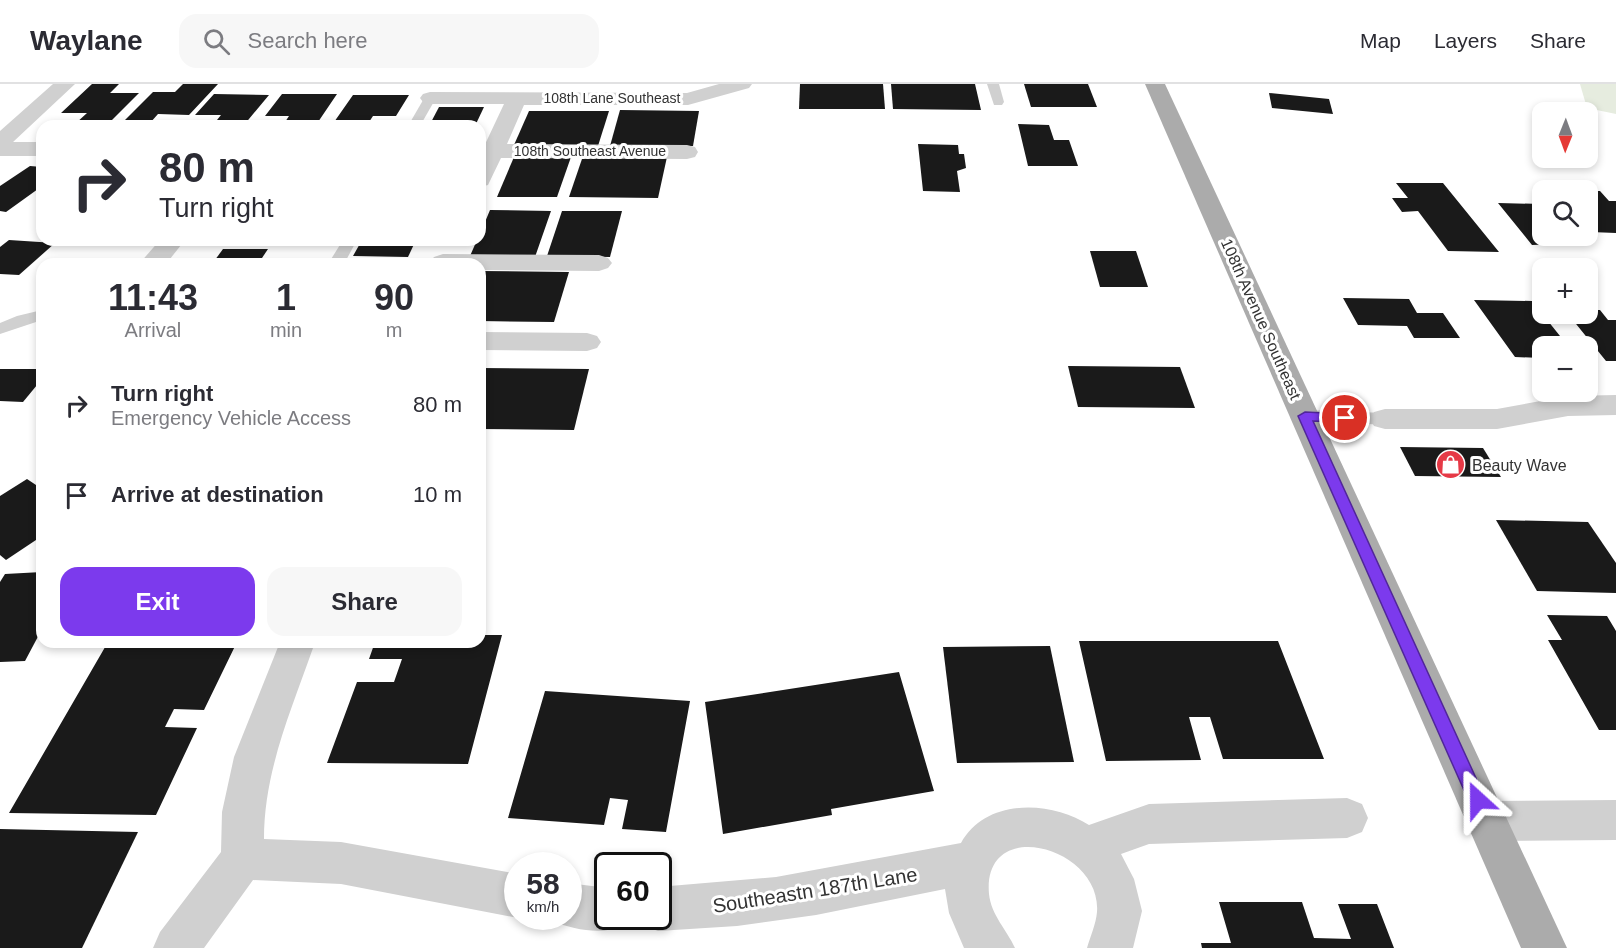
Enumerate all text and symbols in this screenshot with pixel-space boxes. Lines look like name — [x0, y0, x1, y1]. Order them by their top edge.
search box — [179, 14, 599, 68]
text: Waylane — [30, 25, 143, 56]
icon: search — [200, 25, 233, 58]
text: Search here — [248, 28, 367, 53]
text: Map — [1360, 29, 1401, 52]
text: Layers — [1434, 29, 1497, 52]
text: Share — [1530, 29, 1586, 52]
street label: 108th Lane Southeast — [543, 90, 681, 106]
north arrow — [1532, 102, 1598, 168]
map controls — [1532, 102, 1598, 402]
street label: 108th Southeast Avenue — [514, 143, 666, 159]
icon: right — [60, 144, 138, 222]
text: 80 m — [159, 144, 255, 191]
button: search — [1532, 180, 1598, 246]
text: Turn right — [159, 193, 274, 223]
street label: 108th Avenue Southeast — [1218, 236, 1304, 402]
button: + — [1532, 258, 1598, 324]
text: 11:43 — [108, 277, 198, 318]
text: 1 — [276, 277, 296, 318]
text: 90 — [374, 277, 414, 318]
text: Arrival — [125, 319, 181, 341]
text: min — [270, 319, 302, 341]
text: m — [386, 319, 402, 341]
button: − — [1532, 336, 1598, 402]
text: Turn right — [111, 381, 213, 406]
icon: right — [60, 389, 93, 422]
text: 80 m — [413, 392, 462, 417]
pin — [1319, 392, 1370, 443]
icon: arrive — [1328, 401, 1361, 434]
text: Emergency Vehicle Access — [111, 407, 351, 429]
shop icon: Beauty Wave — [1435, 449, 1467, 481]
place label: Beauty Wave — [1472, 457, 1567, 474]
icon: arrive — [60, 479, 93, 512]
text: Arrive at destination — [111, 482, 324, 507]
text: 10 m — [413, 482, 462, 507]
button: Exit — [60, 567, 255, 636]
button: Share — [267, 567, 462, 636]
position arrow — [1446, 768, 1510, 832]
speed limit sign: 60 — [594, 852, 672, 930]
street label: Southeastn 187th Lane — [711, 863, 919, 917]
text: 58 — [526, 867, 560, 900]
text: km/h — [527, 898, 559, 915]

